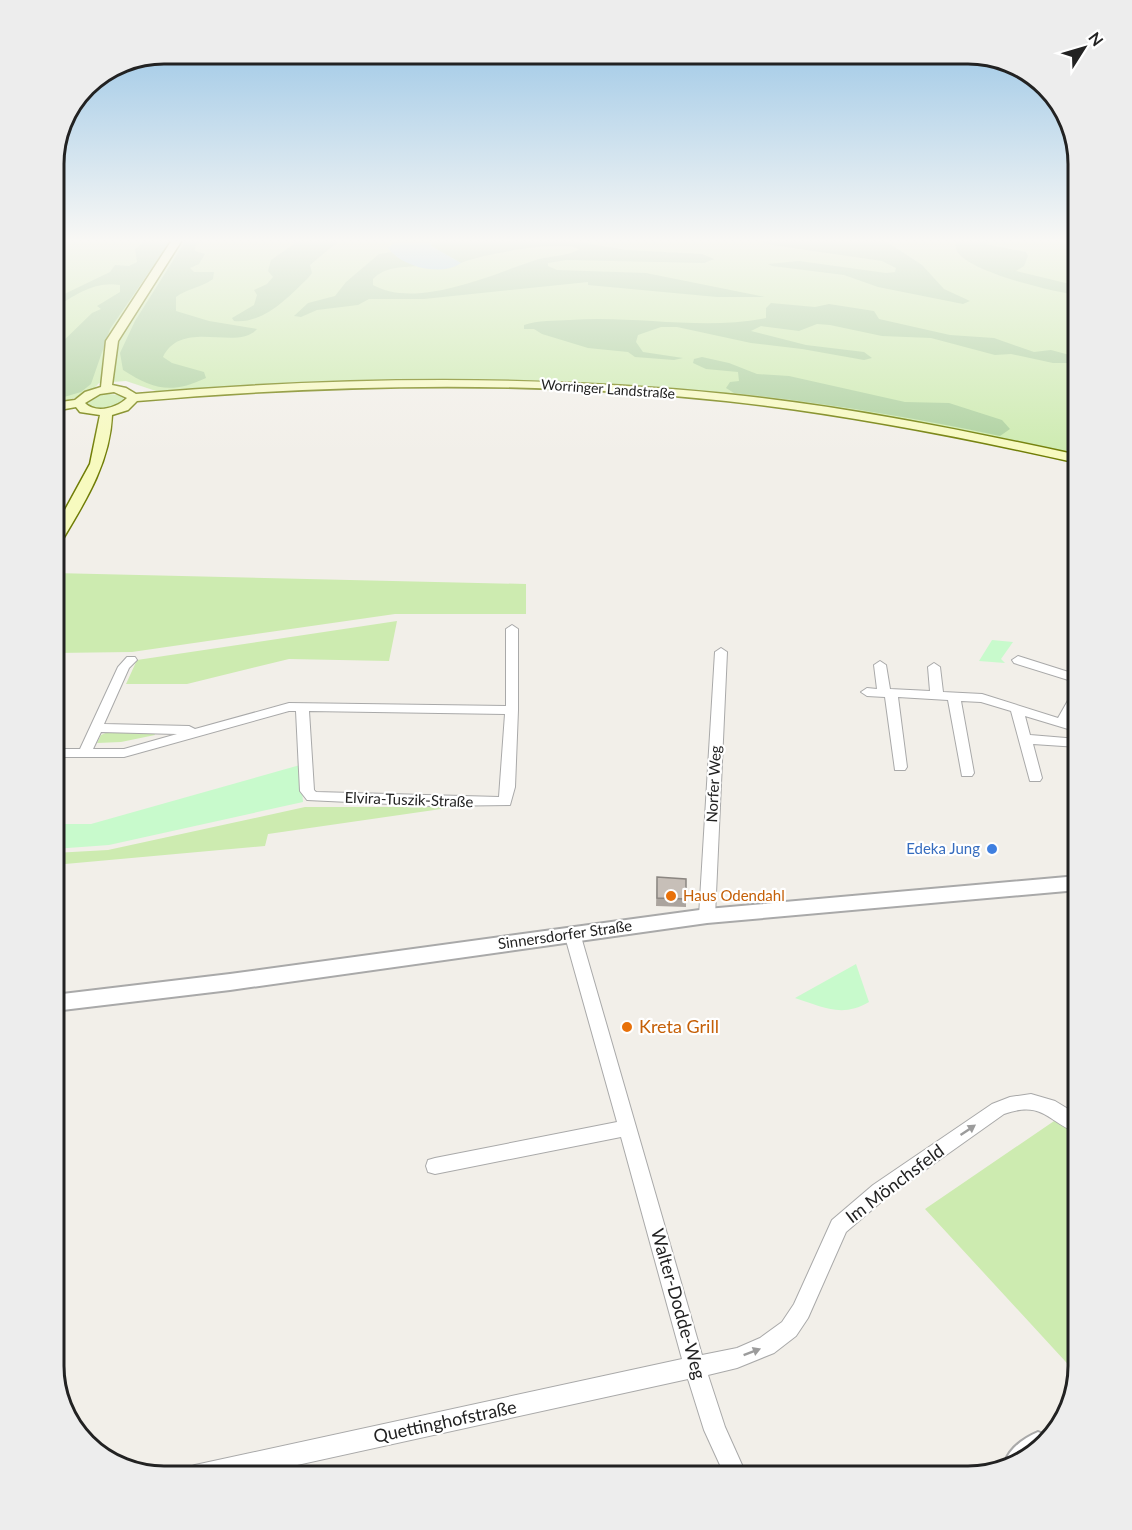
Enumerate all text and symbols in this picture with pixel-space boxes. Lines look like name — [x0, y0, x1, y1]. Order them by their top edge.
north arrow — [1054, 18, 1114, 78]
text: N — [1085, 28, 1108, 49]
street label: Worringer Landstraße — [540, 375, 676, 402]
street label: Norfer Weg — [702, 745, 724, 823]
street label: Elvira-Tuszik-Straße — [344, 788, 474, 810]
place label: Edeka Jung — [906, 839, 980, 857]
marker: Edeka Jung — [985, 842, 999, 856]
place label: Haus Odendahl — [683, 886, 785, 904]
marker: Haus Odendahl — [664, 889, 678, 903]
street label: Sinnersdorfer Straße — [497, 916, 633, 952]
place label: Kreta Grill — [639, 1015, 719, 1037]
marker: Kreta Grill — [620, 1020, 634, 1034]
one-way arrow — [960, 1124, 976, 1136]
street label: Im Mönchsfeld — [841, 1139, 948, 1227]
street label: Walter-Dodde-Weg — [647, 1226, 711, 1382]
one-way arrow — [743, 1347, 761, 1357]
street label: Quettinghofstraße — [371, 1395, 518, 1447]

